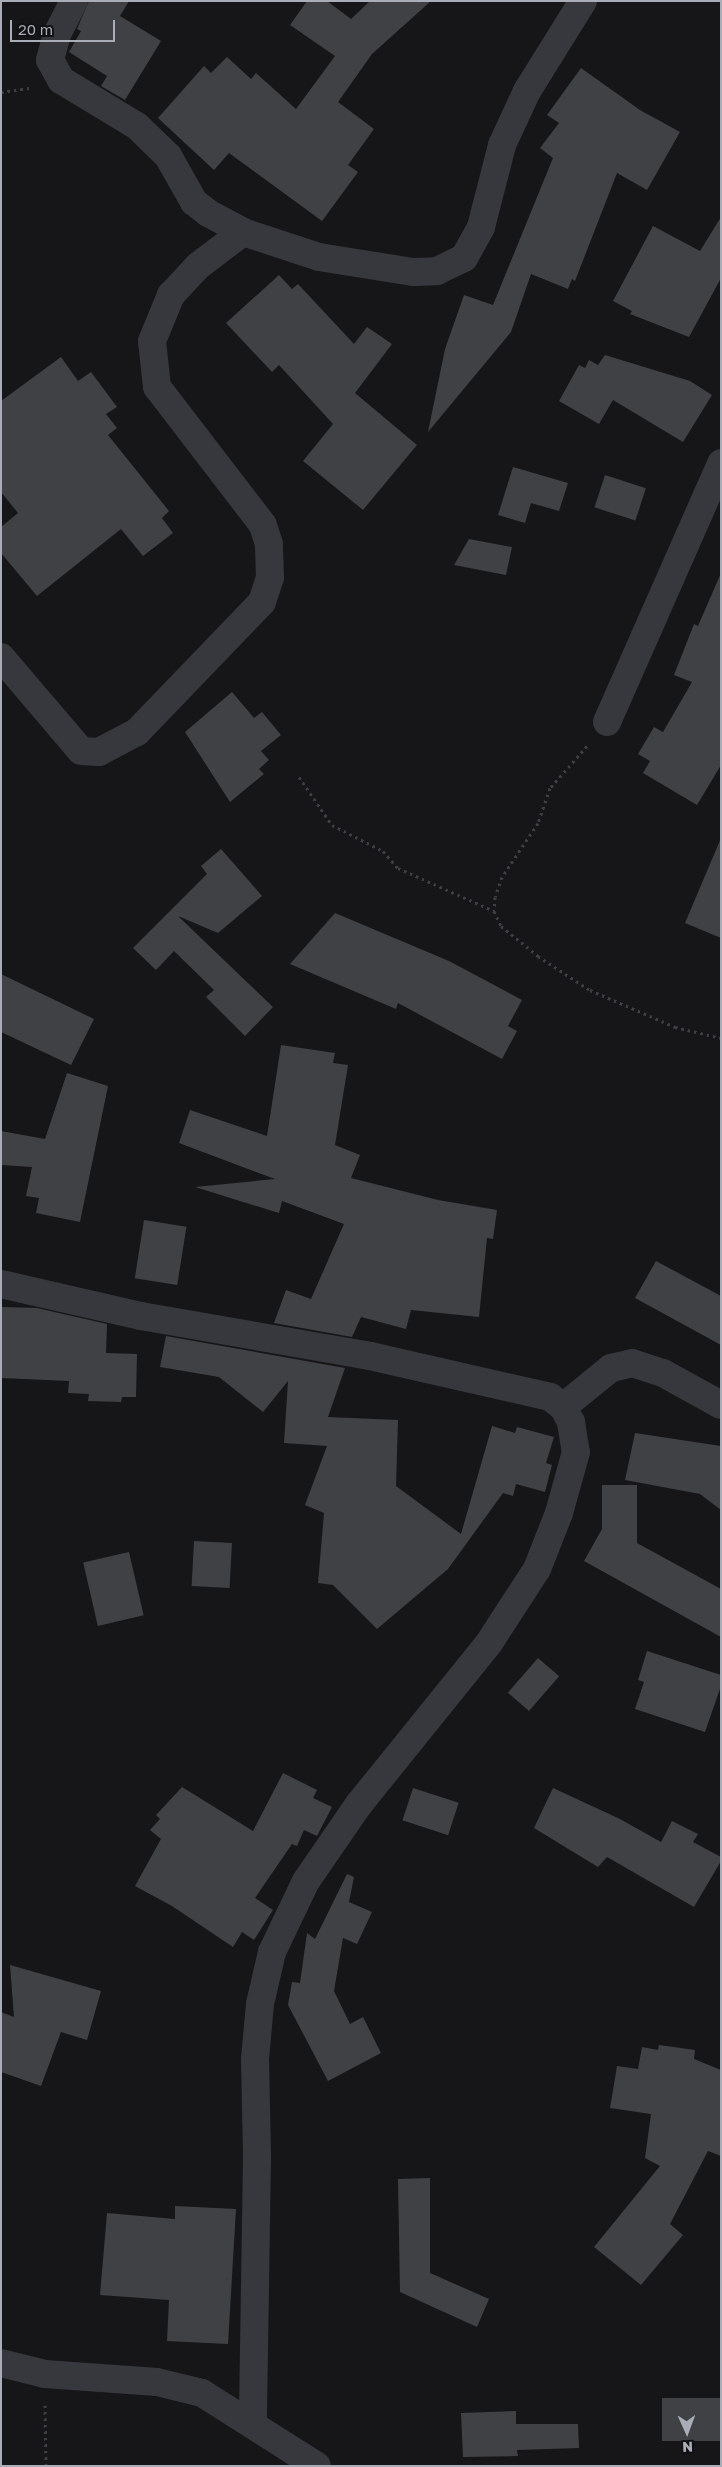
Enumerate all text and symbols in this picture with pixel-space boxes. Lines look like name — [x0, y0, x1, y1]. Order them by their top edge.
scale bar — [12, 10, 118, 42]
text: 20 m — [18, 20, 53, 38]
north arrow — [662, 2407, 712, 2457]
text: N — [682, 2439, 693, 2456]

